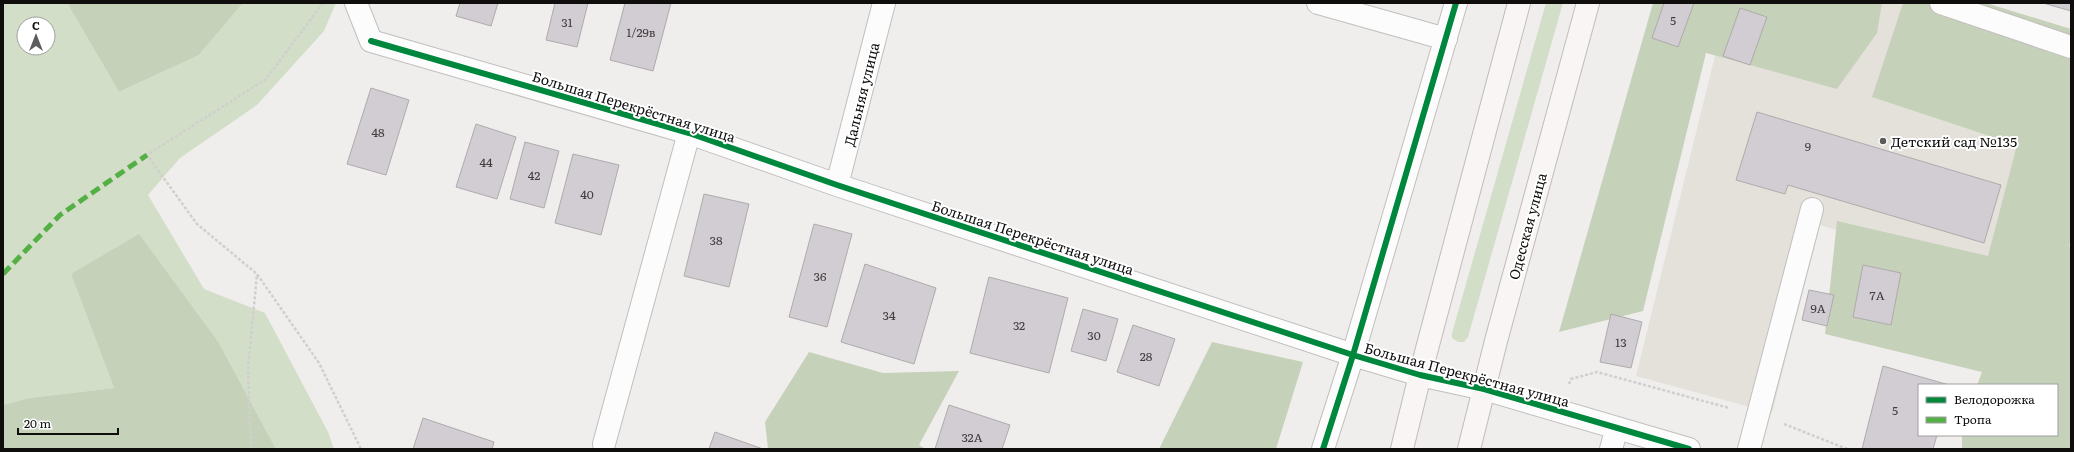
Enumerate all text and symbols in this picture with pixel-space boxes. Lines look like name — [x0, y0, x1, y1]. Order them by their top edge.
house number: 5 — [1670, 11, 1676, 29]
house number: 31 — [561, 13, 573, 31]
north arrow — [16, 16, 56, 56]
text: С — [32, 17, 40, 33]
house number: 1/29в — [626, 23, 656, 41]
street label: Дальняя улица — [838, 40, 884, 148]
street label: Большая Перекрёстная улица — [530, 65, 739, 147]
house number: 48 — [371, 123, 385, 141]
place label: Детский сад №135 — [1891, 131, 2017, 151]
marker: Детский сад №135 — [1878, 136, 1888, 146]
house number: 9 — [1805, 137, 1811, 155]
house number: 44 — [479, 153, 493, 171]
house number: 42 — [528, 166, 540, 184]
street label: Одесская улица — [1503, 170, 1551, 282]
house number: 40 — [580, 185, 594, 203]
street label: Большая Перекрёстная улица — [929, 195, 1137, 279]
house number: 38 — [709, 231, 723, 249]
house number: 36 — [814, 267, 827, 285]
house number: 7А — [1870, 286, 1885, 304]
house number: 9А — [1810, 299, 1826, 317]
house number: 34 — [882, 306, 896, 324]
house number: 32 — [1013, 316, 1025, 334]
house number: 30 — [1087, 326, 1101, 344]
house number: 13 — [1615, 333, 1627, 351]
street label: Большая Перекрёстная улица — [1362, 337, 1572, 411]
house number: 28 — [1140, 347, 1153, 365]
legend — [1918, 384, 2058, 436]
text: Велодорожка — [1954, 390, 2035, 408]
house number: 5 — [1892, 401, 1898, 419]
scale bar — [18, 410, 118, 436]
text: Тропа — [1954, 410, 1992, 428]
text: 20 m — [24, 414, 51, 432]
house number: 32А — [961, 428, 983, 446]

